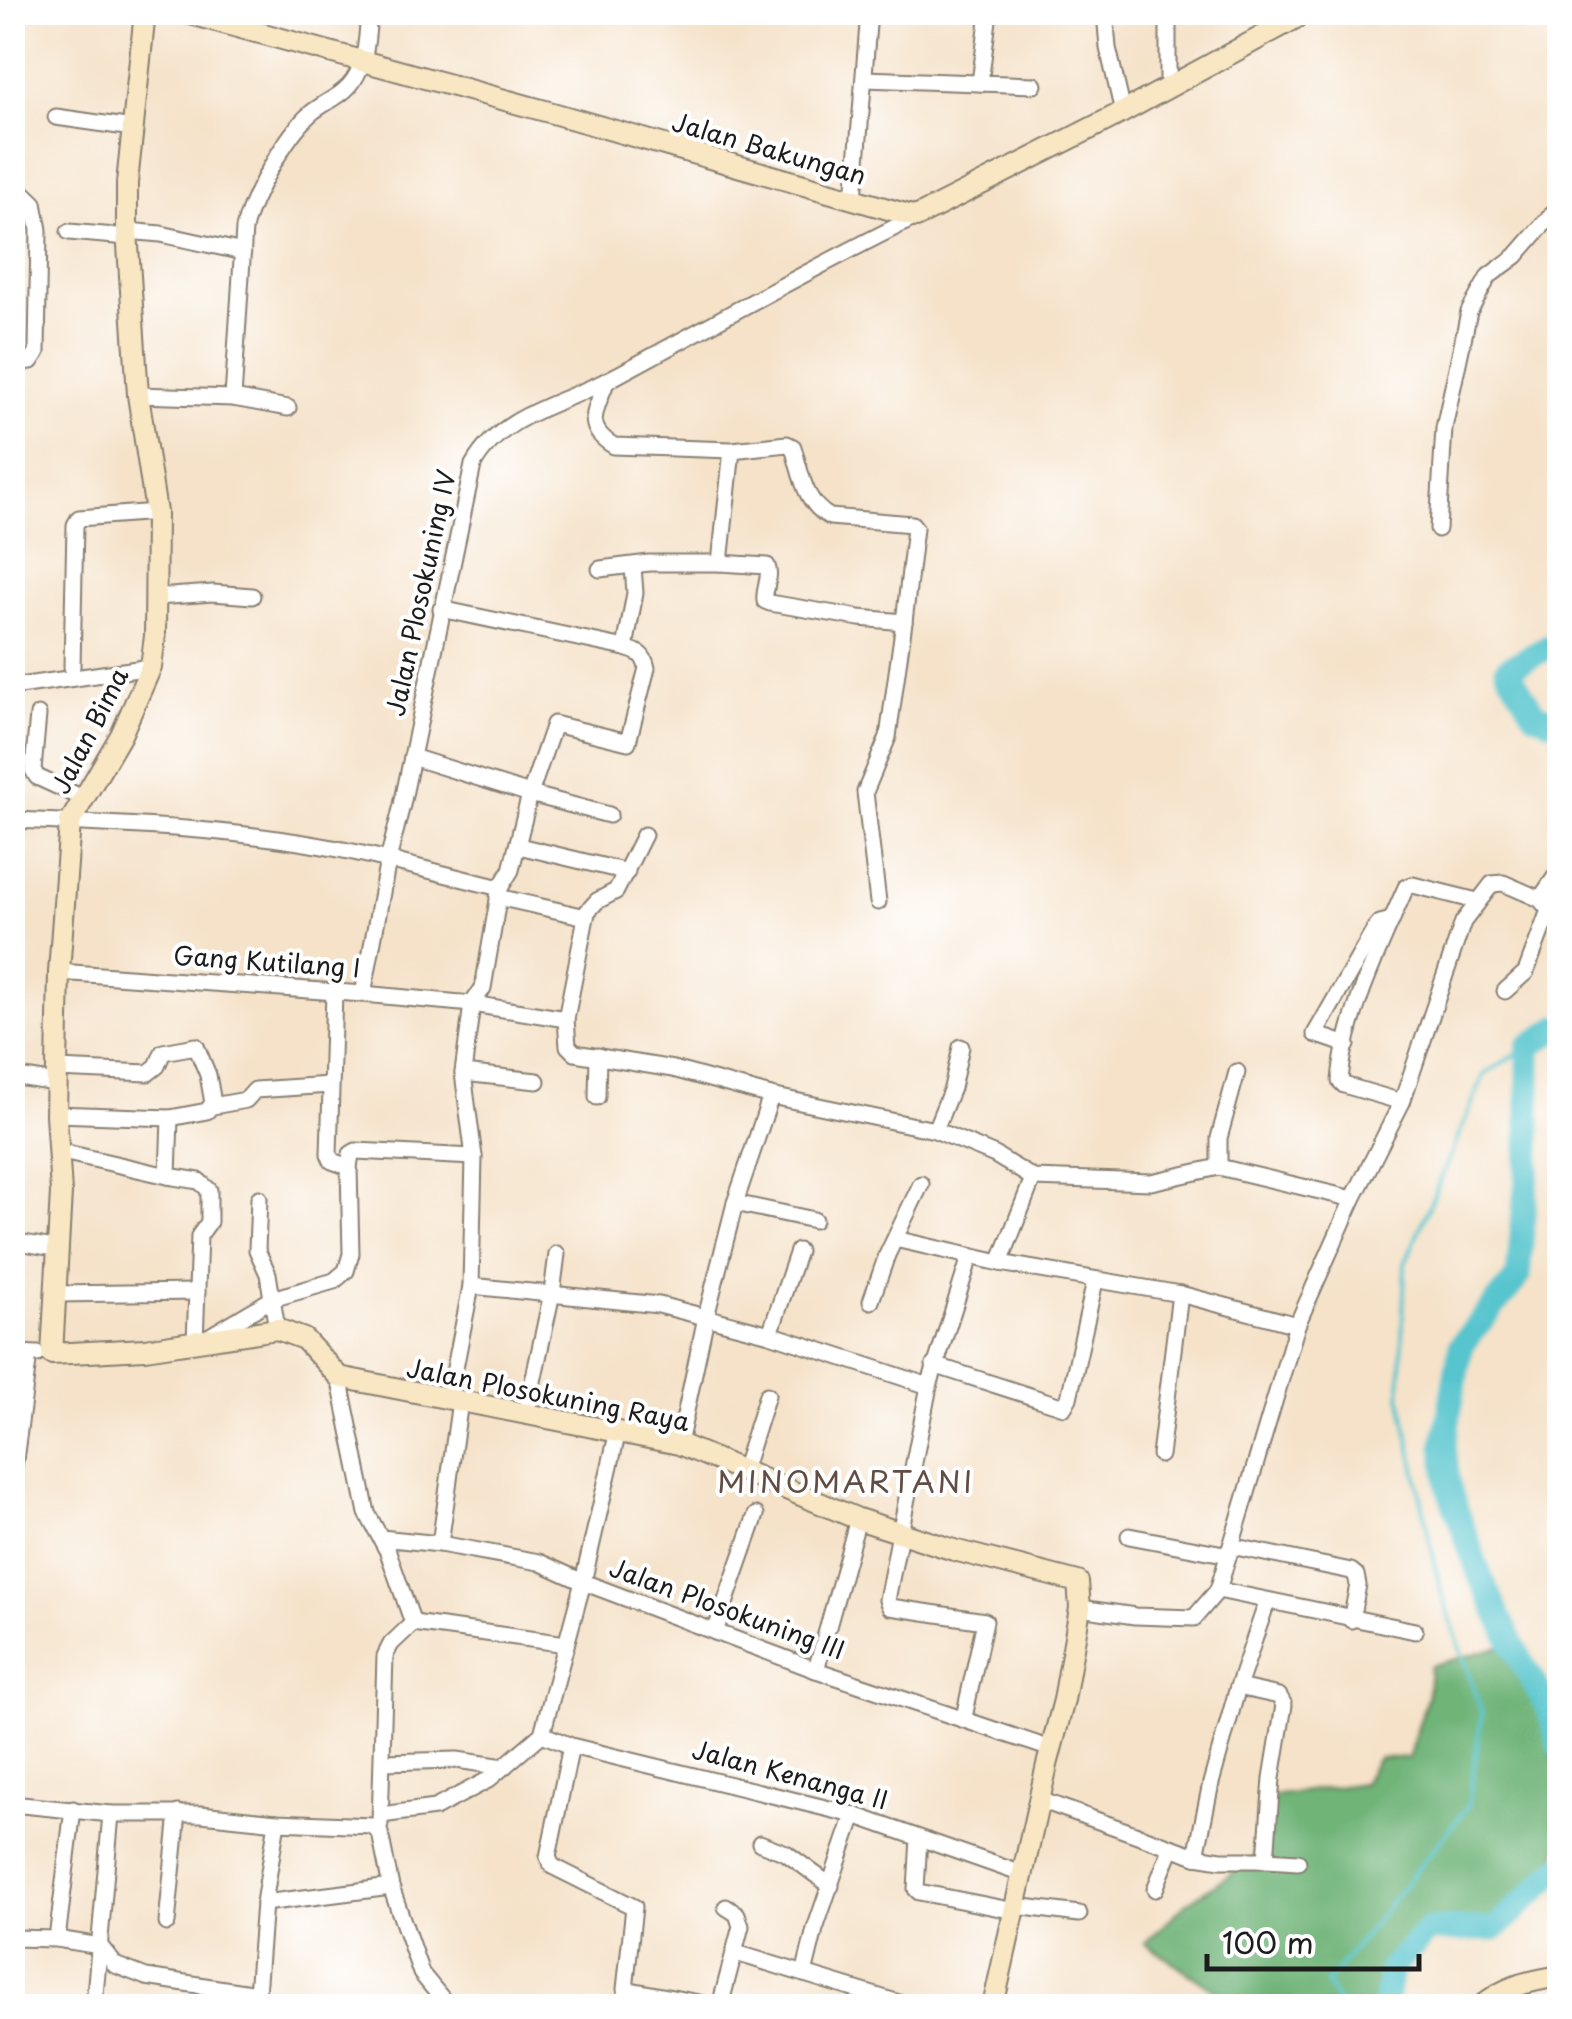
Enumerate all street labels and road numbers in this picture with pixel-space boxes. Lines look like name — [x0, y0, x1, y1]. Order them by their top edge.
street label: Jalan Bakungan — [668, 102, 871, 194]
street label: Jalan Plosokuning IV — [375, 466, 465, 719]
street label: Jalan Bima — [41, 661, 137, 800]
street label: Gang Kutilang I — [172, 936, 362, 986]
street label: Jalan Plosokuning Raya — [404, 1348, 693, 1440]
street label: Jalan Plosokuning III — [604, 1548, 850, 1668]
street label: Jalan Kenanga II — [688, 1730, 892, 1818]

